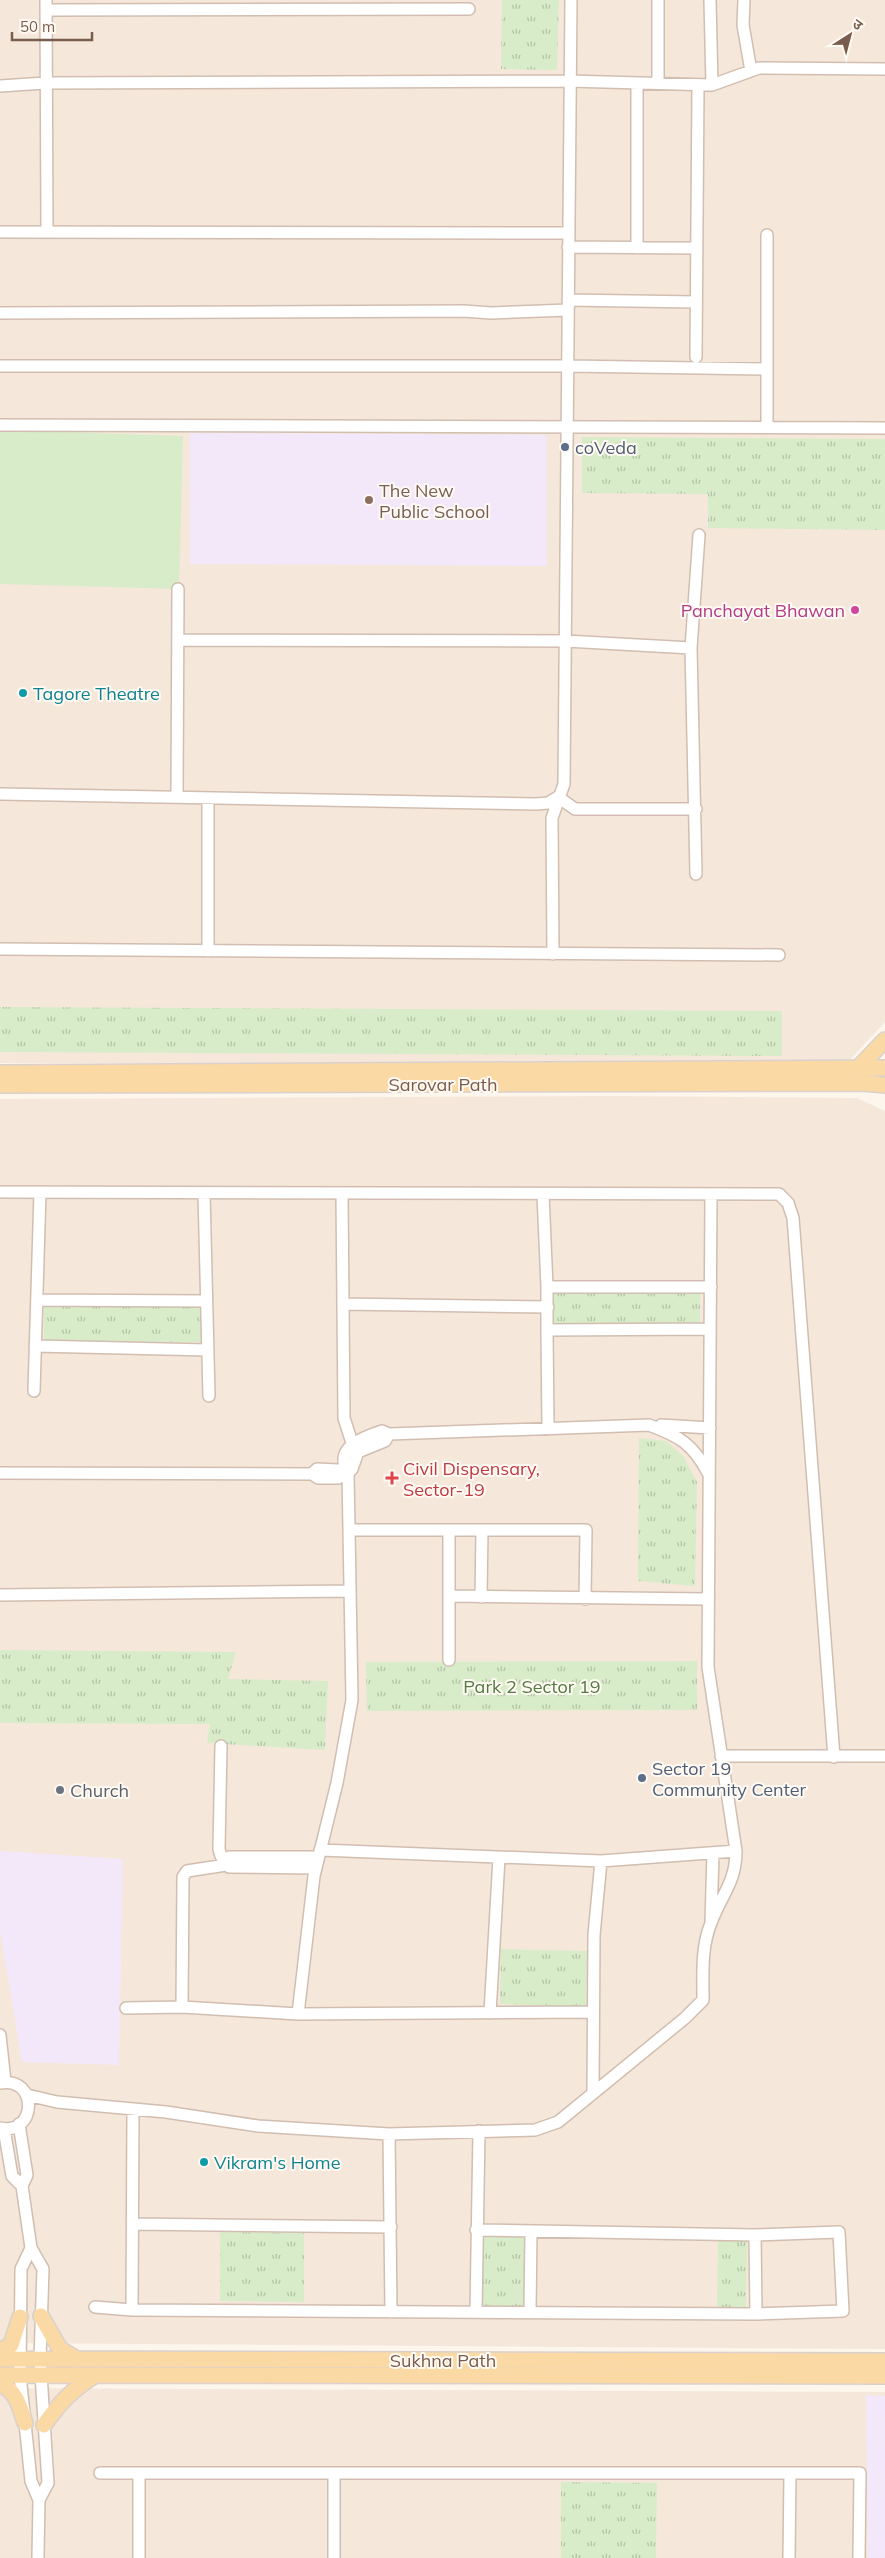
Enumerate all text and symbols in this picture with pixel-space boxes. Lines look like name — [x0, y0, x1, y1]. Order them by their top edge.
scale bar — [12, 10, 92, 42]
north arrow — [825, 10, 875, 60]
text: उ — [849, 15, 867, 35]
text: 50 m — [20, 17, 55, 36]
place label: coVeda — [575, 436, 637, 459]
marker: coVeda — [559, 441, 571, 453]
place label: The New Public School — [379, 479, 489, 523]
marker: The New Public School — [363, 494, 375, 506]
place label: Panchayat Bhawan — [681, 599, 845, 622]
marker: Panchayat Bhawan — [849, 604, 861, 616]
place label: Tagore Theatre — [33, 682, 160, 705]
marker: Tagore Theatre — [17, 687, 29, 699]
street label: Sarovar Path — [389, 1073, 497, 1096]
place label: Civil Dispensary, Sector-19 — [403, 1457, 540, 1501]
marker: Civil Dispensary, Sector-19 — [385, 1471, 399, 1485]
park label: Park 2 Sector 19 — [463, 1675, 601, 1698]
place label: Sector 19 Community Center — [652, 1757, 806, 1801]
marker: Sector 19 Community Center — [636, 1772, 648, 1784]
place label: Church — [70, 1779, 129, 1802]
marker: Church — [54, 1784, 66, 1796]
place label: Vikram's Home — [214, 2151, 340, 2174]
marker: Vikram's Home — [198, 2156, 210, 2168]
street label: Sukhna Path — [390, 2349, 496, 2372]

